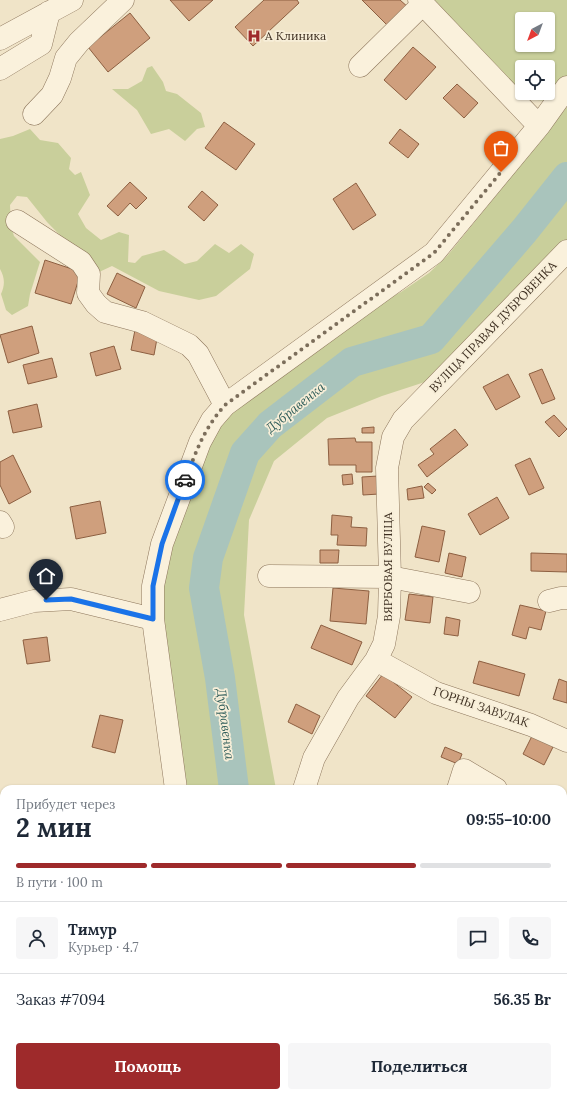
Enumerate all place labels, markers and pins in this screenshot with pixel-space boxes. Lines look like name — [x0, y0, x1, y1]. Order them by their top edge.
hospital icon: А Клиника — [246, 28, 262, 44]
place label: А Клиника — [264, 28, 326, 43]
pin — [484, 131, 518, 172]
pin — [29, 559, 63, 600]

